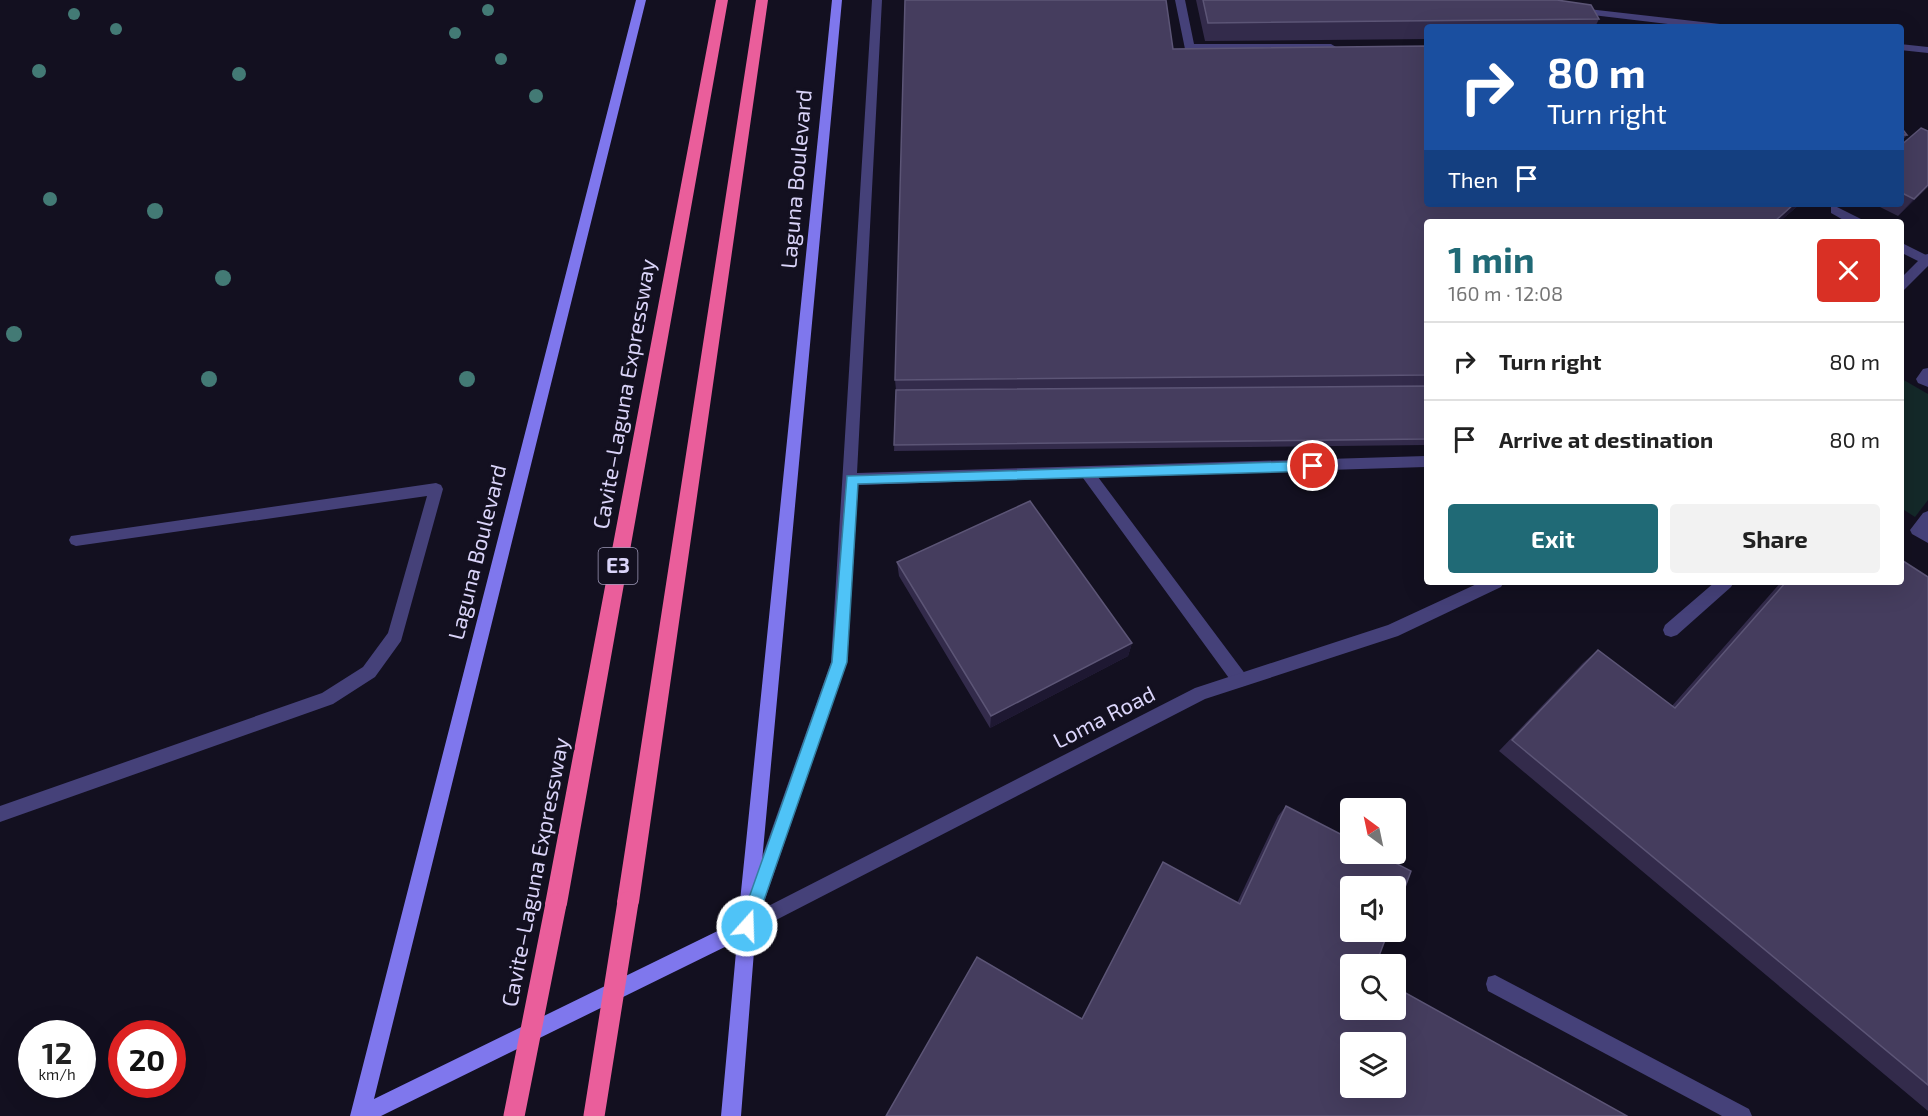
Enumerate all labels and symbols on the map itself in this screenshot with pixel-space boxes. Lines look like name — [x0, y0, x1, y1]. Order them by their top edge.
street label: Laguna Boulevard — [774, 88, 816, 270]
street label: Cavite–Laguna Expressway — [586, 256, 660, 531]
pin — [1287, 440, 1338, 491]
street label: Laguna Boulevard — [442, 461, 510, 642]
road number: E3 — [598, 548, 638, 584]
street label: Loma Road — [1048, 679, 1159, 753]
street label: Cavite–Laguna Expressway — [495, 734, 573, 1009]
north arrow — [1340, 798, 1406, 864]
position arrow — [715, 894, 779, 958]
speed limit sign: 20 — [108, 1020, 186, 1098]

